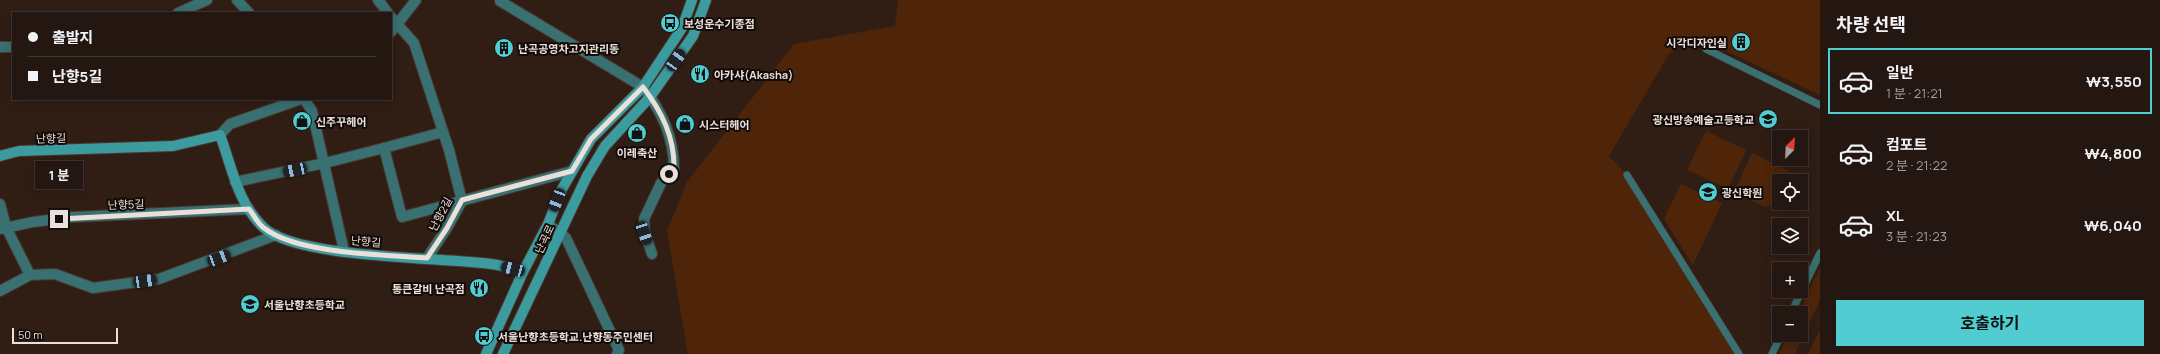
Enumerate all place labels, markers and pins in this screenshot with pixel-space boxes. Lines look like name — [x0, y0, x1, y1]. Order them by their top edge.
bus stop icon: 보성운수기종점 — [659, 12, 681, 34]
place label: 보성운수기종점 — [684, 16, 755, 31]
building icon: 시각디자인실 — [1730, 31, 1752, 53]
place label: 시각디자인실 — [1666, 35, 1727, 50]
building icon: 난곡공영차고지관리동 — [493, 37, 515, 59]
place label: 난곡공영차고지관리동 — [518, 41, 619, 56]
restaurant icon: 아카샤(Akasha) — [689, 63, 711, 85]
place label: 아카샤(Akasha) — [714, 67, 793, 82]
school or university icon: 광신방송예술고등학교 — [1757, 108, 1779, 130]
shop icon: 신주꾸헤어 — [291, 110, 313, 132]
place label: 광신방송예술고등학교 — [1653, 112, 1754, 127]
shop icon: 시스터헤어 — [674, 113, 696, 135]
place label: 신주꾸헤어 — [316, 114, 367, 129]
place label: 시스터헤어 — [699, 117, 750, 132]
shop icon: 이레축산 — [626, 122, 648, 144]
place label: 이레축산 — [617, 145, 657, 160]
school or university icon: 광신학원 — [1697, 181, 1719, 203]
place label: 광신학원 — [1722, 185, 1762, 200]
restaurant icon: 통큰갈비 난곡점 — [468, 277, 490, 299]
place label: 통큰갈비 난곡점 — [392, 281, 465, 296]
school or university icon: 서울난향초등학교 — [239, 293, 261, 315]
place label: 서울난향초등학교 — [264, 297, 345, 312]
bus stop icon: 서울난향초등학교.난향동주민센터 — [473, 325, 495, 347]
place label: 서울난향초등학교.난향동주민센터 — [498, 329, 653, 344]

